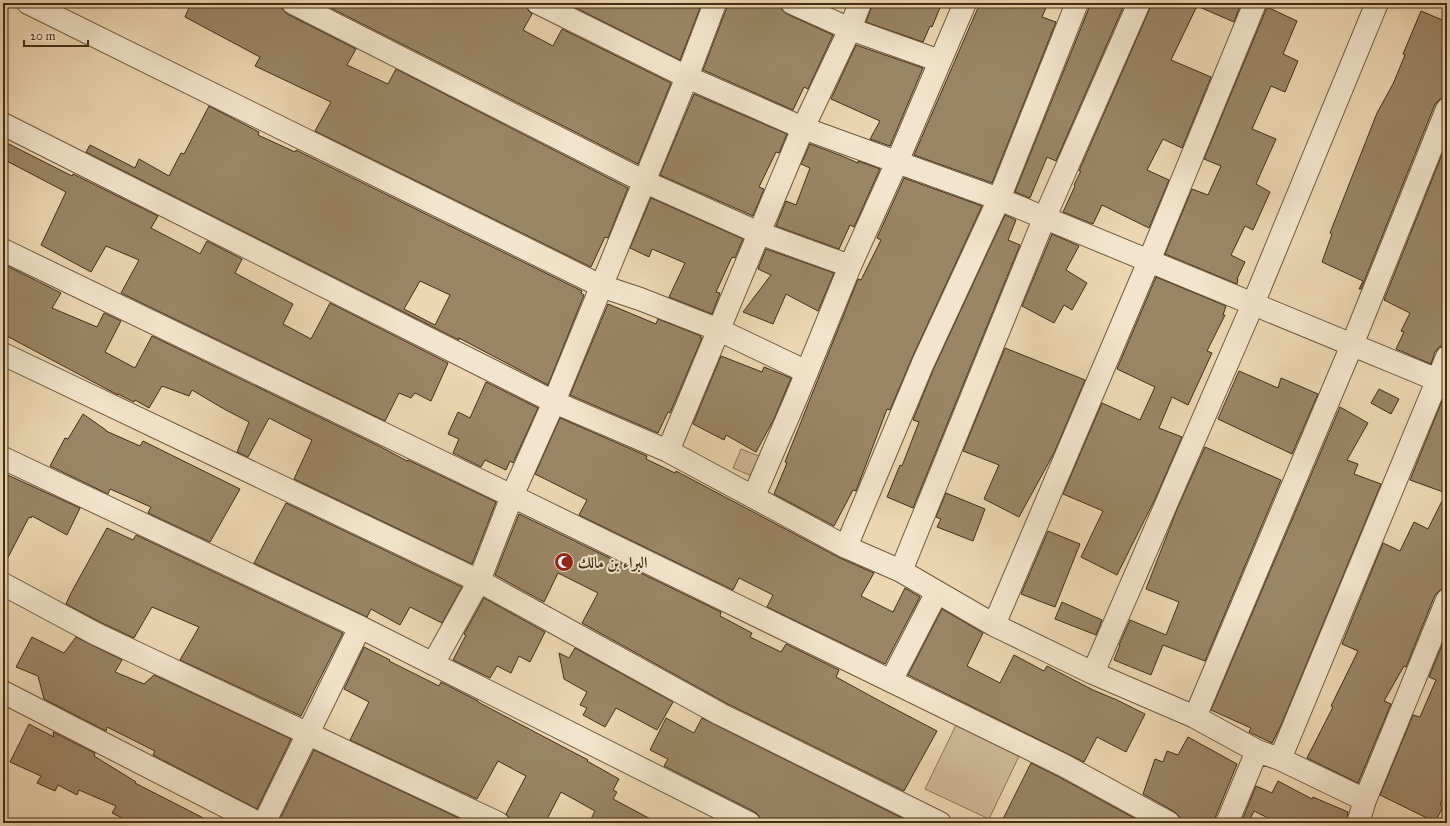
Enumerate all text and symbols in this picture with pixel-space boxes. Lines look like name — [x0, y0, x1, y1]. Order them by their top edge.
scale bar — [24, 22, 88, 48]
text: 20 m — [30, 29, 56, 43]
mosque icon: البراء بن مالك — [553, 551, 575, 573]
place label: البراء بن مالك — [578, 553, 647, 573]

